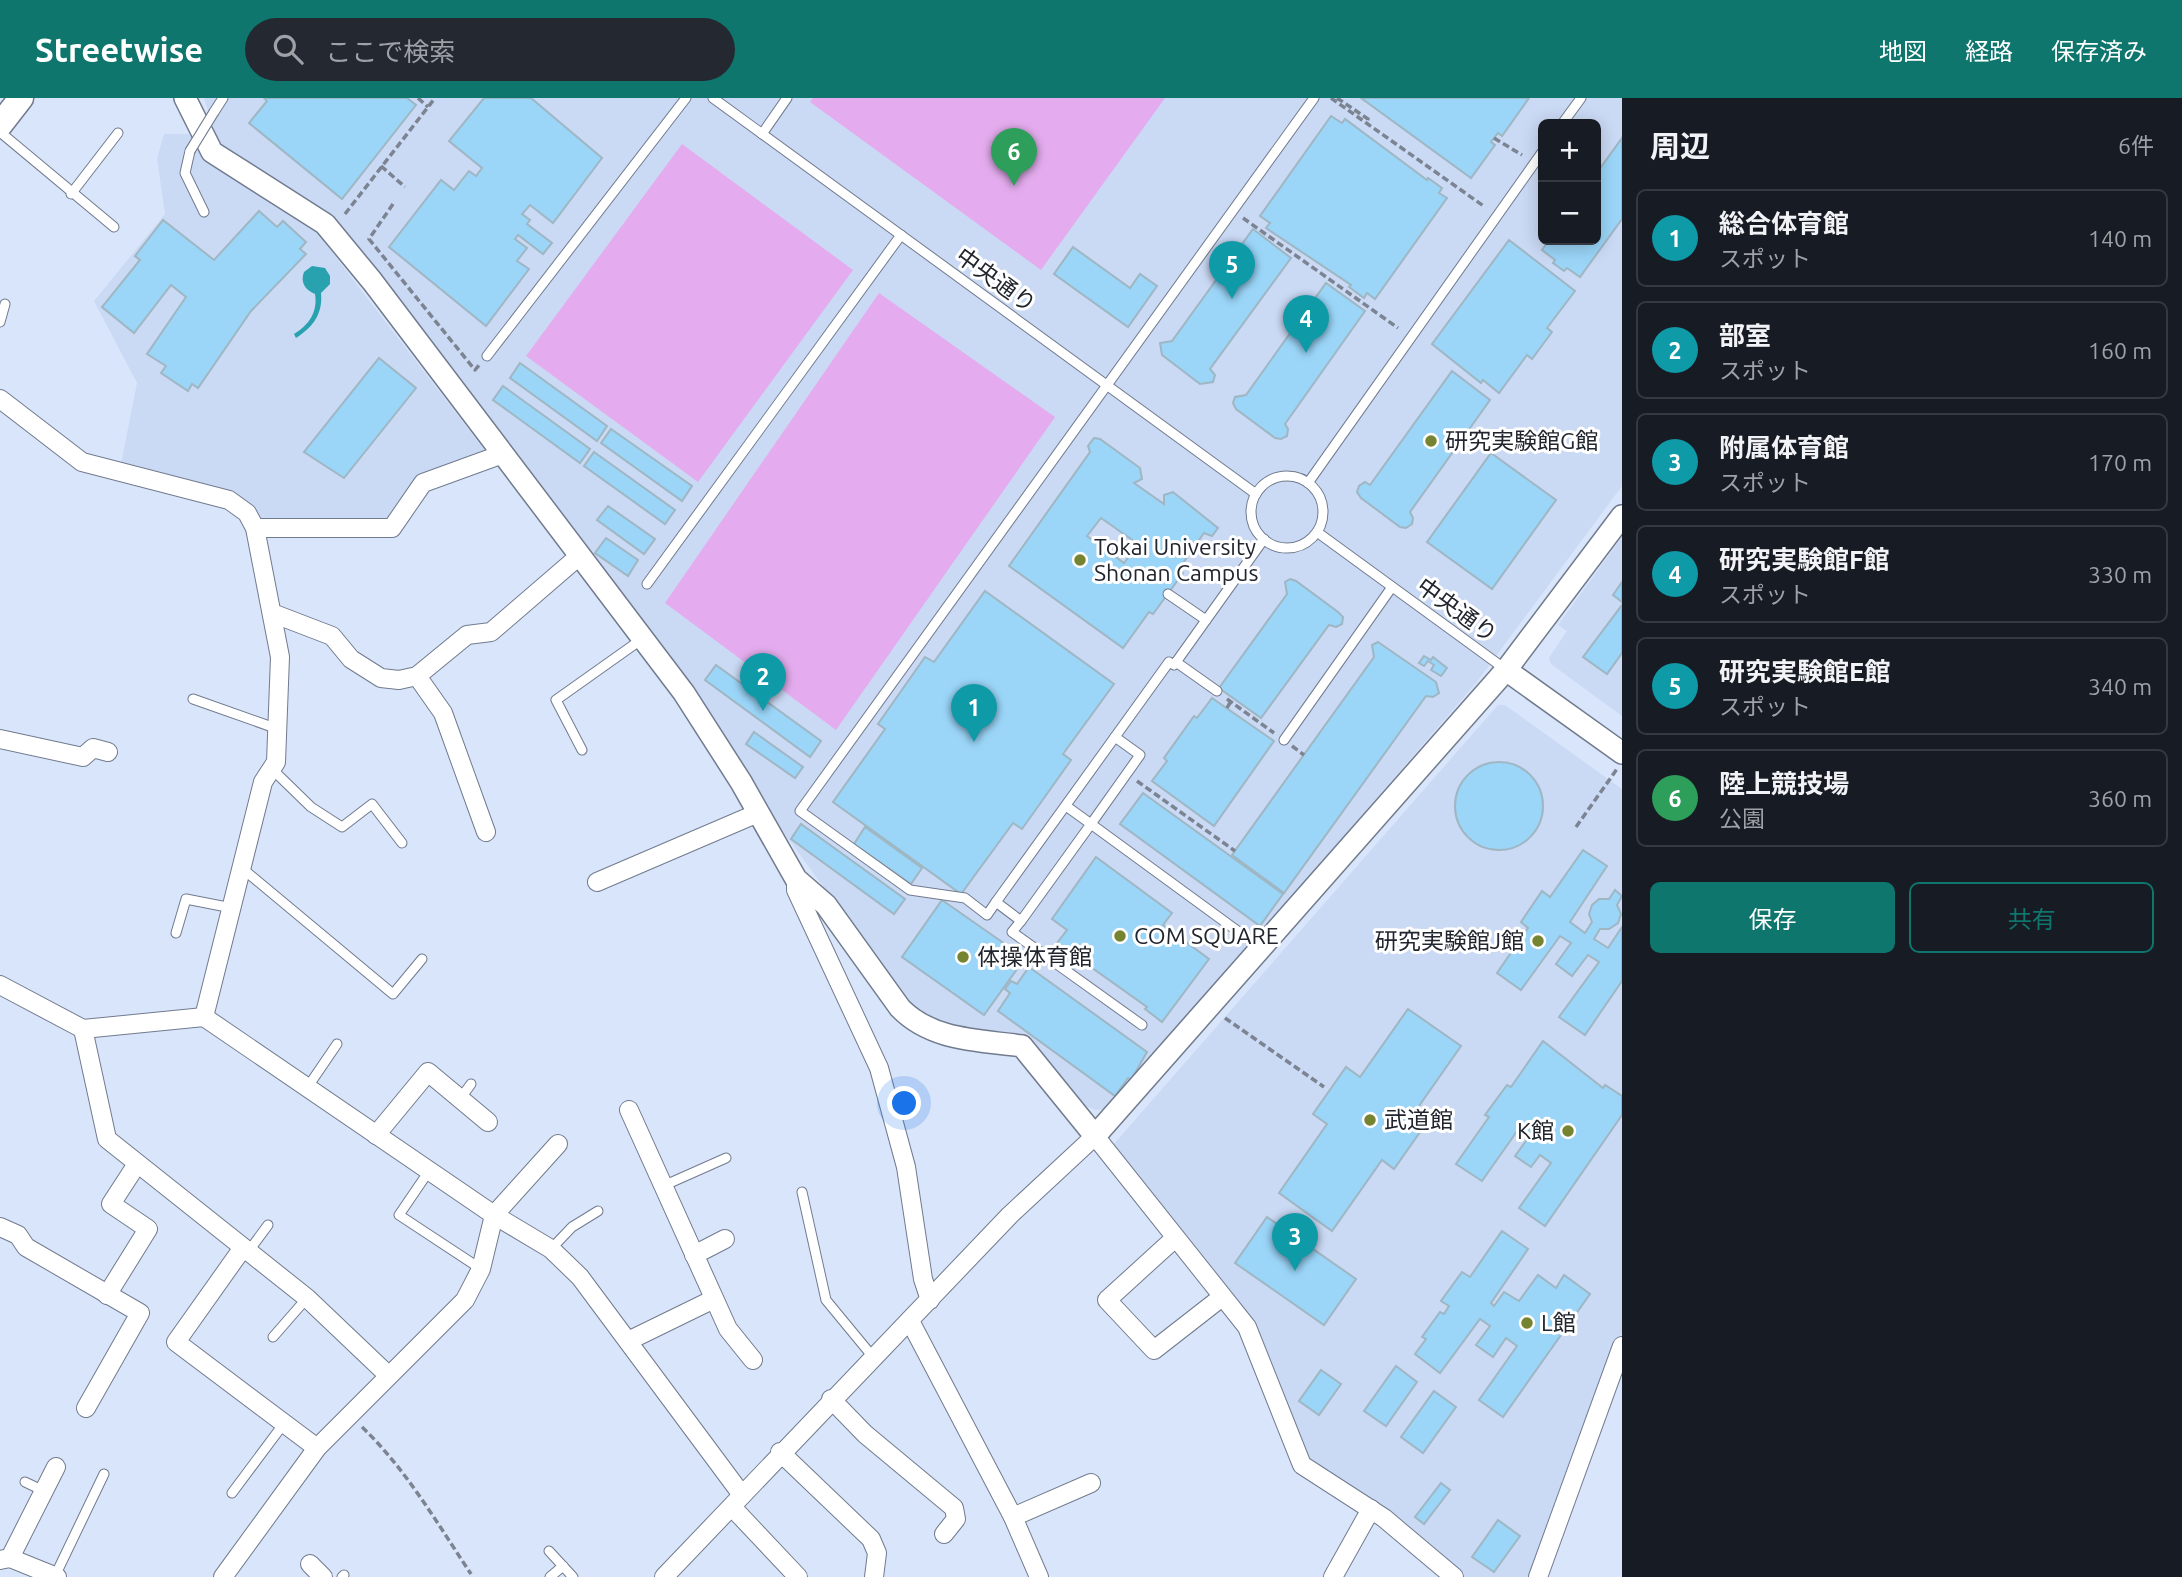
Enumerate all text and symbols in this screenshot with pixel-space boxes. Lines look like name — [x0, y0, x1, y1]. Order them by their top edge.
search box — [245, 18, 735, 81]
icon: search — [269, 30, 307, 68]
text: Streetwise — [35, 31, 203, 68]
text: ここで検索 — [325, 37, 455, 66]
text: 地図 — [1879, 38, 1927, 65]
text: 経路 — [1965, 38, 2013, 65]
text: 保存済み — [2051, 38, 2147, 65]
map controls — [1538, 119, 1601, 245]
button: + — [1538, 119, 1601, 182]
pin: 6 — [991, 128, 1037, 186]
text: 周辺 — [1650, 129, 1710, 163]
text: 6件 — [2118, 133, 2154, 158]
button: − — [1538, 182, 1601, 245]
text: 総合体育館 — [1719, 209, 1849, 238]
text: 1 — [1669, 226, 1681, 251]
text: 140 m — [2088, 226, 2152, 251]
pin: 5 — [1209, 241, 1255, 299]
street label: 中央通り — [952, 242, 1041, 317]
text: スポット — [1719, 246, 1811, 271]
pin: 4 — [1283, 295, 1329, 353]
text: 部室 — [1719, 321, 1771, 350]
text: 2 — [1669, 338, 1681, 363]
text: 160 m — [2088, 338, 2152, 363]
text: スポット — [1719, 358, 1811, 383]
place label: 研究実験館G館 — [1445, 428, 1598, 453]
marker: 研究実験館G館 — [1423, 433, 1439, 449]
text: 附属体育館 — [1719, 433, 1849, 462]
text: 3 — [1669, 450, 1681, 475]
text: 170 m — [2088, 450, 2152, 475]
text: スポット — [1719, 470, 1811, 495]
place label: Tokai University Shonan Campus — [1094, 534, 1258, 585]
text: 研究実験館F館 — [1719, 545, 1890, 574]
marker: Tokai University Shonan Campus — [1072, 552, 1088, 568]
text: 4 — [1669, 562, 1681, 587]
text: 330 m — [2088, 562, 2152, 587]
street label: 中央通り — [1413, 572, 1502, 647]
text: スポット — [1719, 582, 1811, 607]
pin: 2 — [740, 653, 786, 711]
text: 研究実験館E館 — [1719, 657, 1890, 686]
text: 5 — [1669, 674, 1681, 699]
text: 340 m — [2088, 674, 2152, 699]
pin: 1 — [951, 684, 997, 742]
text: スポット — [1719, 694, 1811, 719]
text: 陸上競技場 — [1719, 769, 1849, 798]
text: 6 — [1669, 786, 1681, 811]
text: 360 m — [2088, 786, 2152, 811]
text: 公園 — [1719, 806, 1765, 831]
button: 保存 — [1650, 882, 1895, 953]
button: 共有 — [1909, 882, 2154, 953]
place label: COM SQUARE — [1134, 923, 1279, 948]
marker: COM SQUARE — [1112, 928, 1128, 944]
place label: 研究実験館J館 — [1375, 928, 1524, 953]
marker: 研究実験館J館 — [1530, 933, 1546, 949]
place label: 体操体育館 — [977, 944, 1092, 969]
marker: 体操体育館 — [955, 949, 971, 965]
your location — [887, 1086, 921, 1120]
place label: 武道館 — [1384, 1107, 1453, 1132]
marker: 武道館 — [1362, 1112, 1378, 1128]
place label: K館 — [1517, 1118, 1554, 1143]
marker: K館 — [1560, 1123, 1576, 1139]
pin: 3 — [1272, 1213, 1318, 1271]
place label: L館 — [1541, 1310, 1576, 1335]
marker: L館 — [1519, 1315, 1535, 1331]

